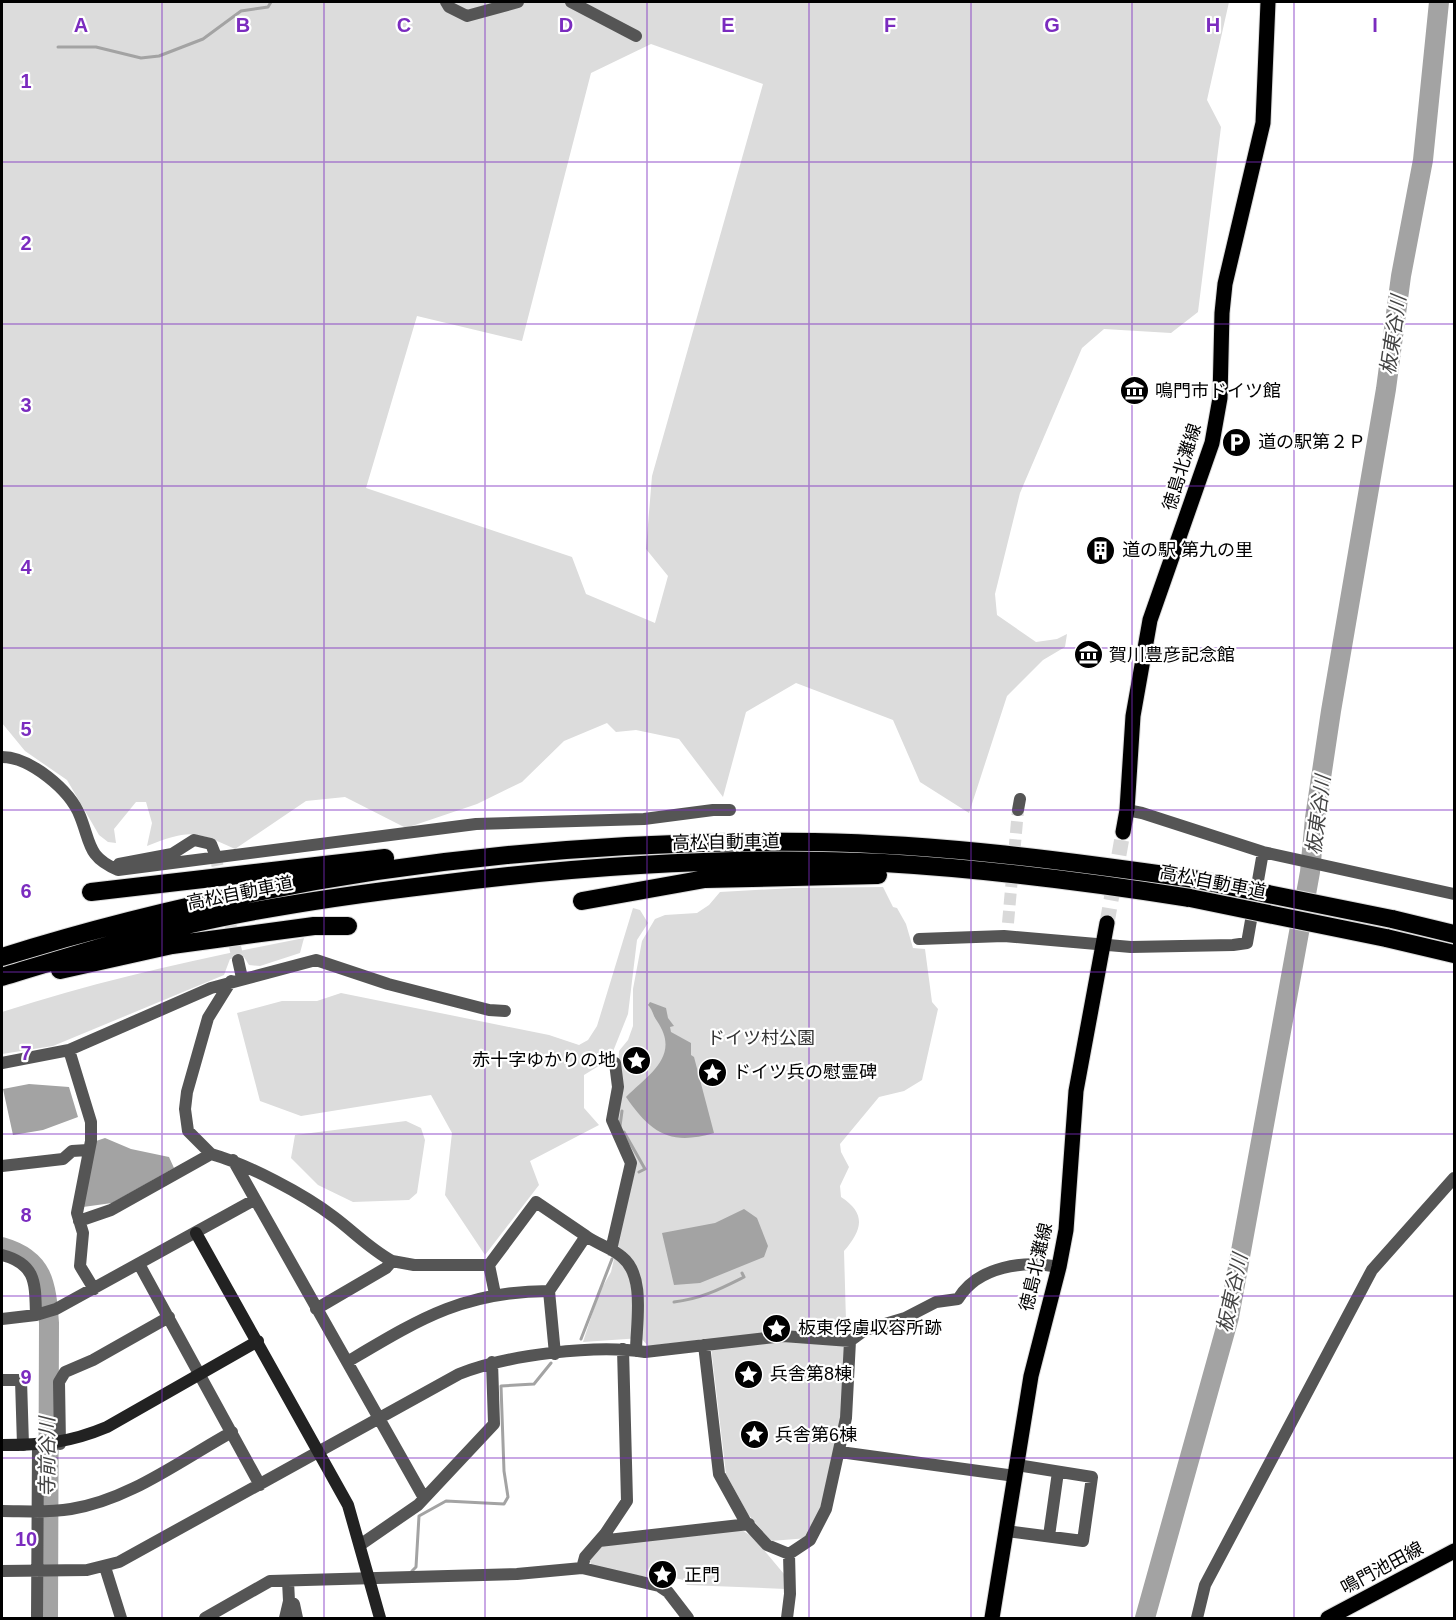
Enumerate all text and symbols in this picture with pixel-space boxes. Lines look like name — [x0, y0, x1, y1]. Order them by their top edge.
text: A — [74, 14, 88, 36]
text: B — [236, 14, 250, 36]
text: C — [397, 14, 411, 36]
text: D — [559, 14, 573, 36]
text: E — [721, 14, 735, 36]
text: F — [884, 14, 896, 36]
text: G — [1044, 14, 1060, 36]
text: H — [1206, 14, 1220, 36]
text: I — [1372, 14, 1378, 36]
text: 1 — [20, 70, 32, 92]
text: 2 — [20, 232, 32, 254]
water label: 板東谷川 — [1377, 292, 1410, 376]
museum icon: 鳴門市ドイツ館 — [1118, 375, 1150, 407]
place label: 鳴門市ドイツ館 — [1155, 381, 1281, 401]
text: 3 — [20, 394, 32, 416]
street label: 徳島北灘線 — [1159, 421, 1205, 513]
parking icon: 道の駅第２Ｐ — [1221, 426, 1253, 458]
place label: 道の駅第２Ｐ — [1258, 432, 1366, 452]
building icon: 道の駅 第九の里 — [1085, 534, 1117, 566]
place label: 道の駅 第九の里 — [1122, 540, 1253, 560]
text: 4 — [20, 556, 32, 578]
museum icon: 賀川豊彦記念館 — [1072, 639, 1104, 671]
place label: 賀川豊彦記念館 — [1109, 645, 1235, 665]
text: 5 — [20, 718, 32, 740]
water label: 板東谷川 — [1302, 772, 1334, 856]
street label: 高松自動車道 — [672, 831, 780, 853]
street label: 高松自動車道 — [1158, 862, 1268, 902]
street label: 高松自動車道 — [185, 873, 295, 913]
text: 6 — [20, 880, 32, 902]
park label: ドイツ村公園 — [707, 1028, 815, 1048]
text: 7 — [20, 1042, 32, 1064]
place icon: 赤十字ゆかりの地 — [621, 1044, 653, 1076]
place label: 赤十字ゆかりの地 — [472, 1050, 616, 1070]
place icon: ドイツ兵の慰霊碑 — [696, 1056, 728, 1088]
place label: ドイツ兵の慰霊碑 — [733, 1062, 877, 1082]
text: 8 — [20, 1204, 32, 1226]
street label: 徳島北灘線 — [1016, 1221, 1056, 1313]
water label: 板東谷川 — [1213, 1250, 1251, 1334]
place icon: 板東俘虜収容所跡 — [761, 1312, 793, 1344]
place label: 板東俘虜収容所跡 — [798, 1318, 942, 1338]
place icon: 兵舎第8棟 — [733, 1358, 765, 1390]
place label: 兵舎第8棟 — [770, 1364, 852, 1384]
text: 9 — [20, 1366, 32, 1388]
water label: 寺前谷川 — [36, 1415, 58, 1497]
place icon: 兵舎第6棟 — [738, 1419, 770, 1451]
place label: 兵舎第6棟 — [775, 1425, 857, 1445]
text: 10 — [15, 1528, 37, 1550]
street label: 鳴門池田線 — [1338, 1538, 1426, 1598]
place icon: 正門 — [647, 1559, 679, 1591]
place label: 正門 — [684, 1565, 720, 1585]

